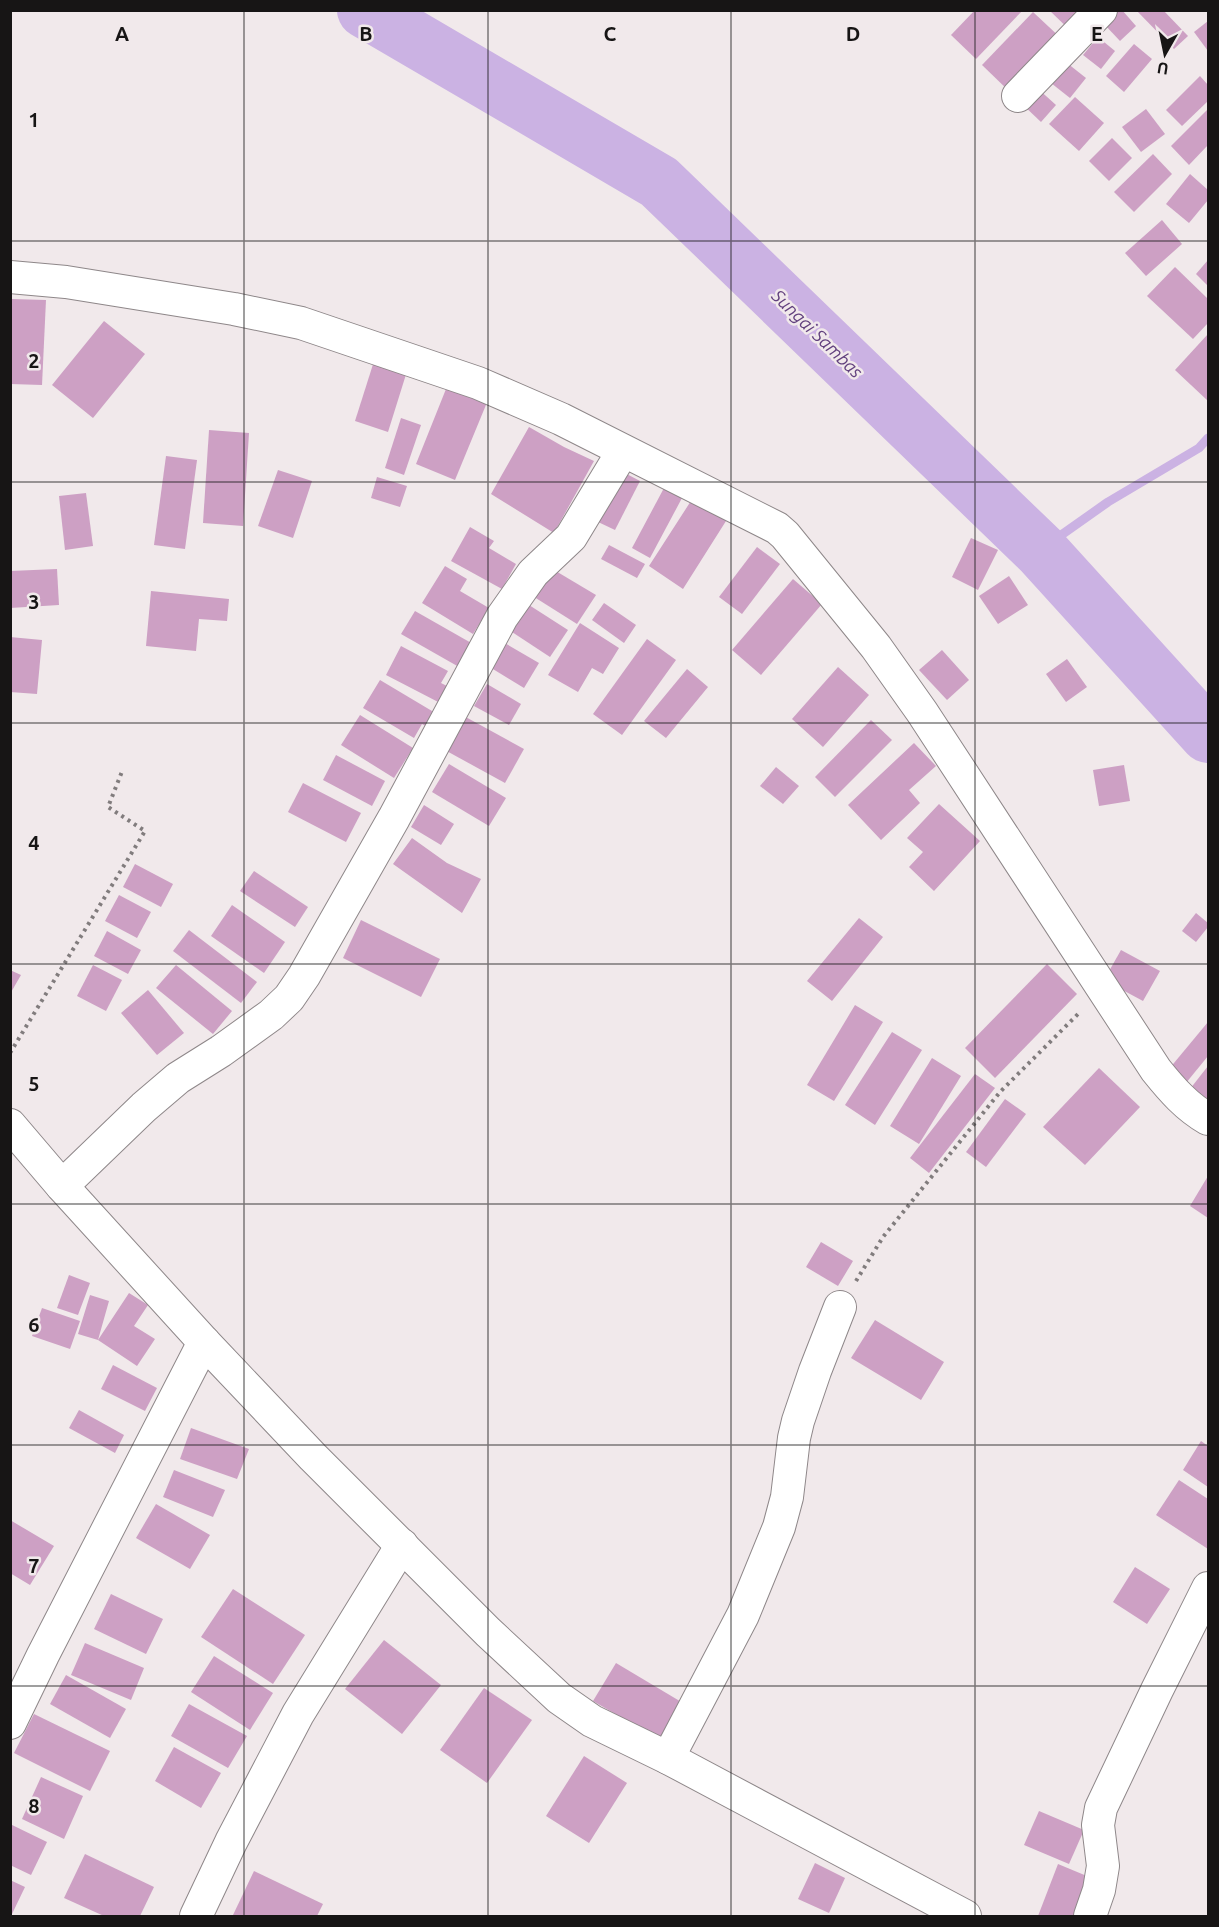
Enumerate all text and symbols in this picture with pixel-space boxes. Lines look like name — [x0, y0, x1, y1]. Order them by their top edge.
text: A — [115, 22, 129, 45]
text: B — [359, 22, 373, 45]
text: C — [604, 22, 617, 45]
text: D — [846, 22, 860, 45]
text: E — [1091, 22, 1103, 45]
north arrow — [1135, 24, 1195, 84]
text: U — [1156, 59, 1170, 79]
text: 1 — [28, 108, 40, 131]
water label: Sungai Sambas — [768, 284, 867, 382]
text: 2 — [28, 349, 40, 372]
text: 3 — [28, 590, 40, 613]
text: 4 — [28, 831, 40, 854]
text: 5 — [28, 1072, 40, 1095]
text: 6 — [28, 1313, 40, 1336]
text: 7 — [28, 1554, 40, 1577]
text: 8 — [28, 1794, 40, 1817]

